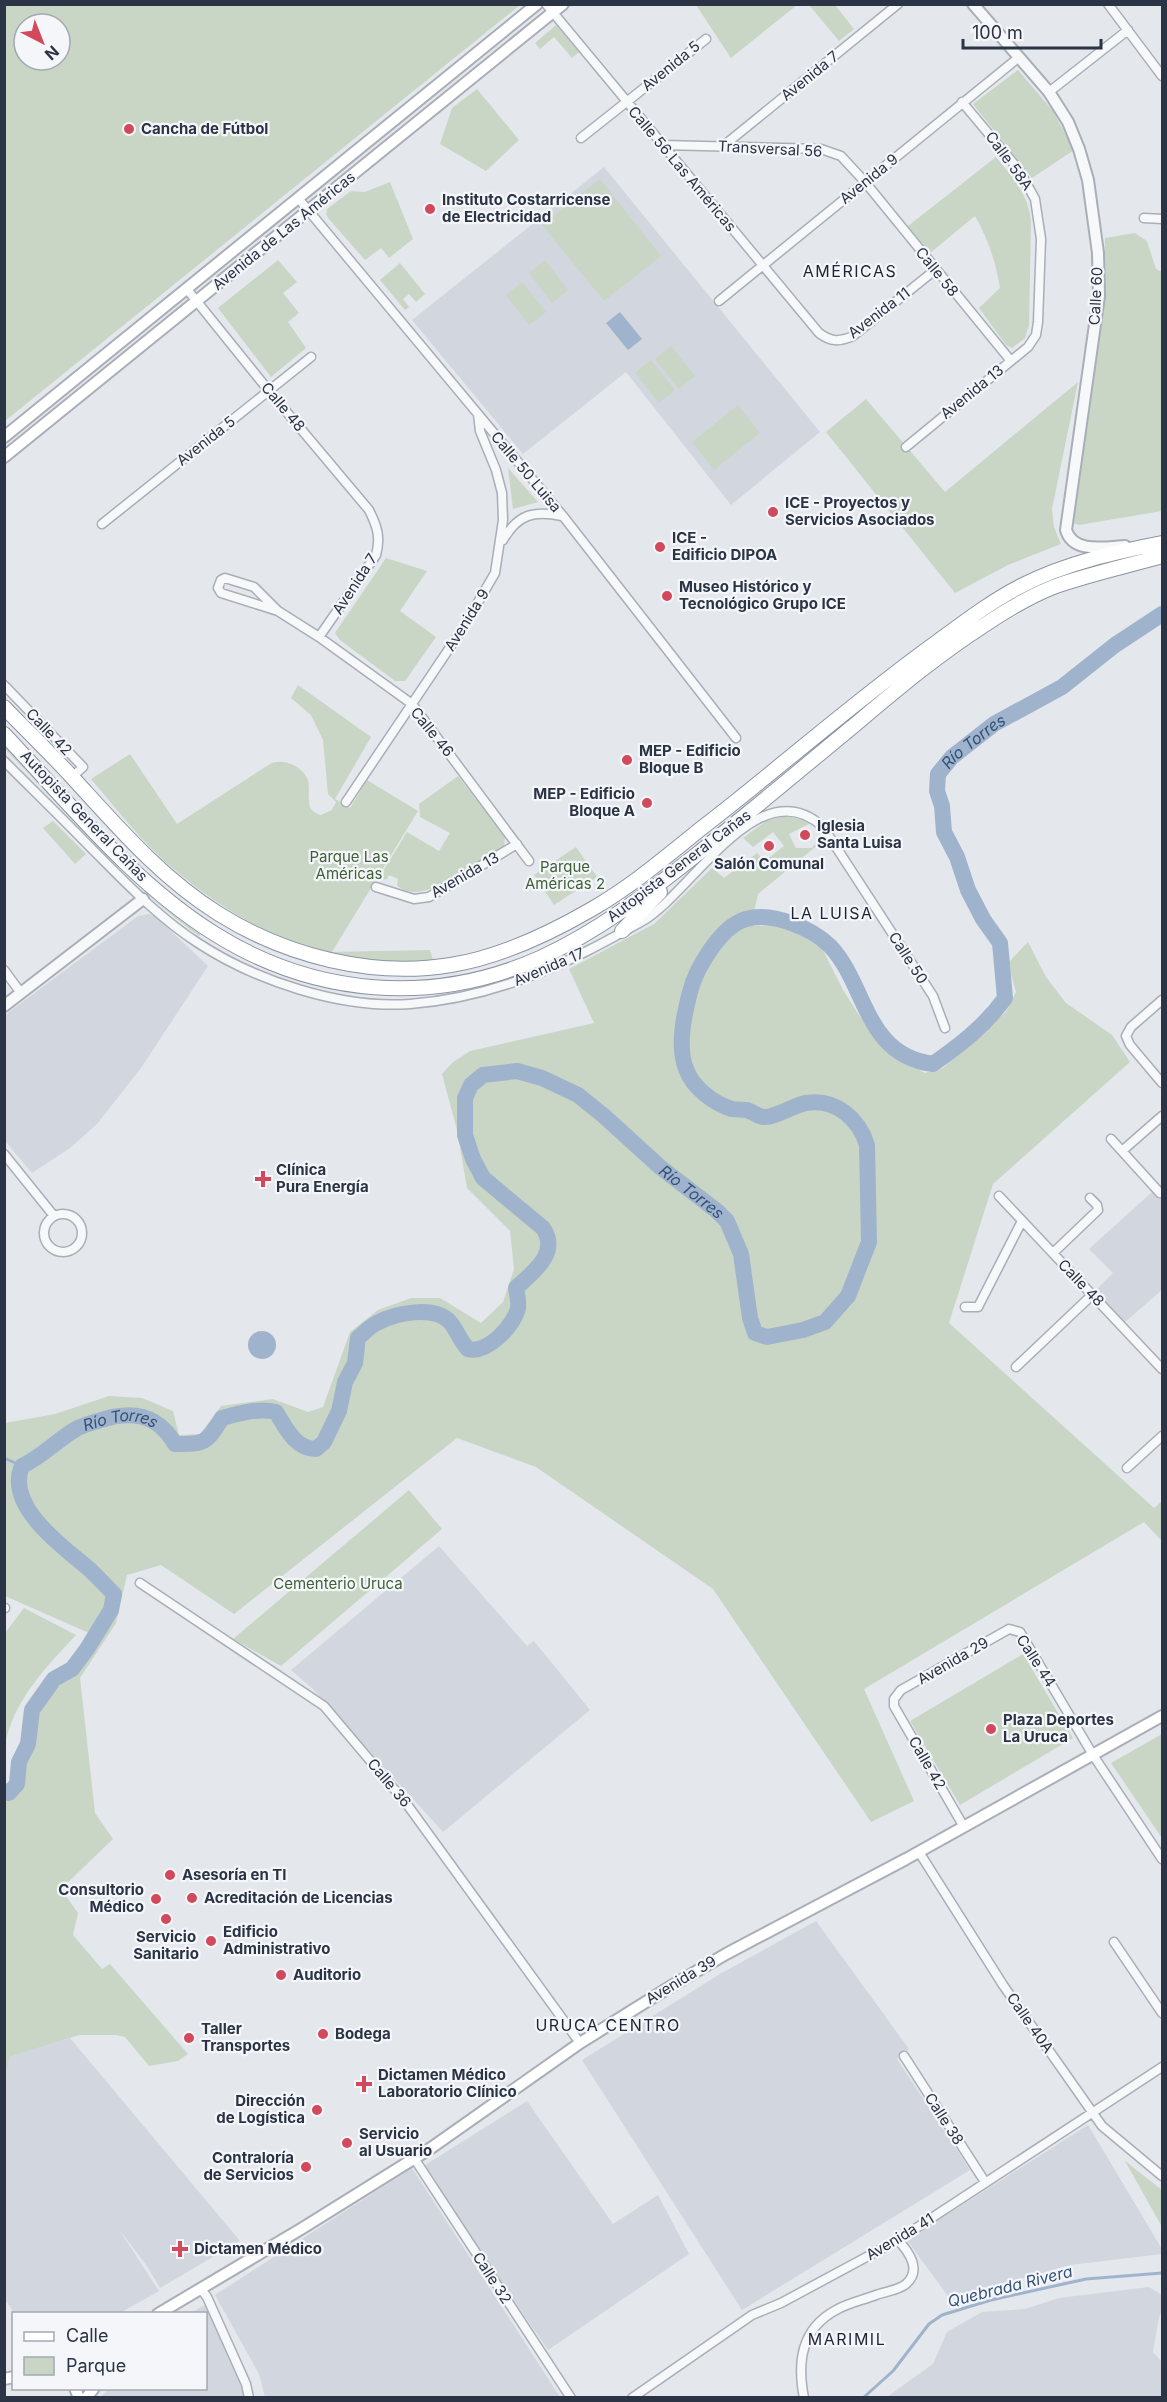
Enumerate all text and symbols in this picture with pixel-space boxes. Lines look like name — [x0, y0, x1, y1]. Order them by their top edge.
north arrow — [12, 12, 72, 72]
scale bar — [963, 12, 1101, 50]
text: 100 m — [972, 22, 1023, 43]
street label: Avenida 5 — [638, 36, 704, 95]
text: N — [41, 42, 63, 65]
street label: Avenida 7 — [777, 47, 842, 105]
street label: Calle 56 Las Américas — [624, 102, 741, 235]
place label: Cancha de Fútbol — [141, 119, 268, 138]
marker: Cancha de Fútbol — [122, 122, 136, 136]
street label: Calle 58A — [982, 127, 1037, 194]
street label: Transversal 56 — [717, 136, 823, 161]
street label: Avenida 9 — [836, 149, 902, 208]
street label: Avenida de Las Américas — [208, 167, 359, 294]
place label: Instituto Costarricense de Electricidad — [442, 190, 610, 226]
marker: Instituto Costarricense de Electricidad — [423, 202, 437, 216]
street label: Calle 58 — [912, 243, 963, 300]
district label: AMÉRICAS — [803, 261, 897, 281]
street label: Calle 60 — [1084, 266, 1107, 326]
street label: Avenida 11 — [844, 283, 913, 342]
street label: Avenida 13 — [936, 360, 1007, 423]
street label: Calle 48 — [257, 378, 309, 435]
street label: Avenida 5 — [172, 412, 239, 470]
street label: Calle 50 Luisa — [487, 427, 566, 516]
place label: ICE - Proyectos y Servicios Asociados — [785, 493, 935, 529]
marker: ICE - Proyectos y Servicios Asociados — [766, 505, 780, 519]
place label: ICE - Edificio DIPOA — [672, 528, 777, 564]
marker: ICE - Edificio DIPOA — [653, 540, 667, 554]
street label: Avenida 7 — [328, 550, 381, 618]
place label: Museo Histórico y Tecnológico Grupo ICE — [679, 577, 846, 613]
street label: Avenida 9 — [440, 585, 493, 654]
marker: Museo Histórico y Tecnológico Grupo ICE — [660, 589, 674, 603]
street label: Calle 46 — [407, 703, 458, 760]
street label: Calle 42 — [22, 704, 76, 759]
water label: Río Torres — [937, 710, 1009, 773]
place label: MEP - Edificio Bloque B — [639, 741, 741, 777]
street label: Autopista General Cañas — [17, 746, 152, 885]
marker: MEP - Edificio Bloque B — [620, 753, 634, 767]
place label: MEP - Edificio Bloque A — [533, 784, 635, 820]
marker: MEP - Edificio Bloque A — [640, 796, 654, 810]
street label: Autopista General Cañas — [603, 805, 755, 926]
place label: Iglesia Santa Luisa — [817, 816, 902, 852]
marker: Iglesia Santa Luisa — [798, 828, 812, 842]
marker: Salón Comunal — [762, 839, 776, 853]
park label: Parque Las Américas — [309, 847, 389, 883]
street label: Avenida 13 — [427, 847, 502, 902]
place label: Salón Comunal — [714, 854, 824, 873]
park label: Parque Américas 2 — [525, 857, 605, 893]
district label: LA LUISA — [790, 903, 874, 923]
street label: Calle 50 — [885, 928, 932, 987]
street label: Avenida 17 — [511, 943, 587, 990]
place label: Clínica Pura Energía — [276, 1160, 369, 1196]
water label: Río Torres — [655, 1160, 729, 1223]
marker: Clínica Pura Energía — [254, 1170, 272, 1188]
street label: Calle 48 — [1054, 1255, 1109, 1310]
water label: Río Torres — [80, 1405, 162, 1435]
park label: Cementerio Uruca — [273, 1574, 403, 1593]
street label: Calle 44 — [1012, 1631, 1060, 1691]
street label: Avenida 29 — [914, 1633, 992, 1689]
place label: Plaza Deportes La Uruca — [1003, 1710, 1114, 1746]
marker: Plaza Deportes La Uruca — [984, 1722, 998, 1736]
street label: Calle 42 — [905, 1733, 950, 1793]
street label: Calle 36 — [363, 1754, 415, 1811]
place label: Asesoría en TI — [182, 1865, 287, 1884]
marker: Asesoría en TI — [163, 1868, 177, 1882]
place label: Consultorio Médico — [58, 1880, 144, 1916]
place label: Acreditación de Licencias — [204, 1888, 393, 1907]
marker: Acreditación de Licencias — [185, 1891, 199, 1905]
marker: Consultorio Médico — [149, 1892, 163, 1906]
marker: Servicio Sanitario — [159, 1912, 173, 1926]
place label: Edificio Administrativo — [223, 1922, 330, 1958]
place label: Servicio Sanitario — [133, 1927, 199, 1963]
marker: Edificio Administrativo — [204, 1934, 218, 1948]
street label: Avenida 39 — [642, 1951, 720, 2008]
place label: Auditorio — [293, 1965, 361, 1984]
marker: Auditorio — [274, 1968, 288, 1982]
street label: Calle 40A — [1003, 1989, 1058, 2056]
district label: URUCA CENTRO — [535, 2015, 681, 2035]
place label: Taller Transportes — [201, 2019, 290, 2055]
place label: Bodega — [335, 2024, 391, 2043]
marker: Bodega — [316, 2027, 330, 2041]
marker: Taller Transportes — [182, 2031, 196, 2045]
place label: Dictamen Médico Laboratorio Clínico — [378, 2065, 517, 2101]
marker: Dictamen Médico Laboratorio Clínico — [355, 2075, 373, 2093]
street label: Calle 38 — [921, 2089, 968, 2148]
place label: Dirección de Logística — [216, 2091, 305, 2127]
marker: Dirección de Logística — [310, 2103, 324, 2117]
place label: Servicio al Usuario — [359, 2124, 432, 2160]
marker: Servicio al Usuario — [340, 2136, 354, 2150]
place label: Contraloría de Servicios — [203, 2148, 294, 2184]
marker: Contraloría de Servicios — [299, 2160, 313, 2174]
street label: Avenida 41 — [862, 2209, 937, 2264]
place label: Dictamen Médico — [194, 2239, 322, 2258]
marker: Dictamen Médico — [171, 2240, 189, 2258]
street label: Calle 32 — [469, 2248, 516, 2307]
water label: Quebrada Rivera — [945, 2261, 1075, 2311]
legend — [12, 2312, 207, 2390]
text: Calle — [66, 2325, 108, 2346]
district label: MARIMIL — [808, 2329, 886, 2349]
text: Parque — [66, 2355, 126, 2376]

